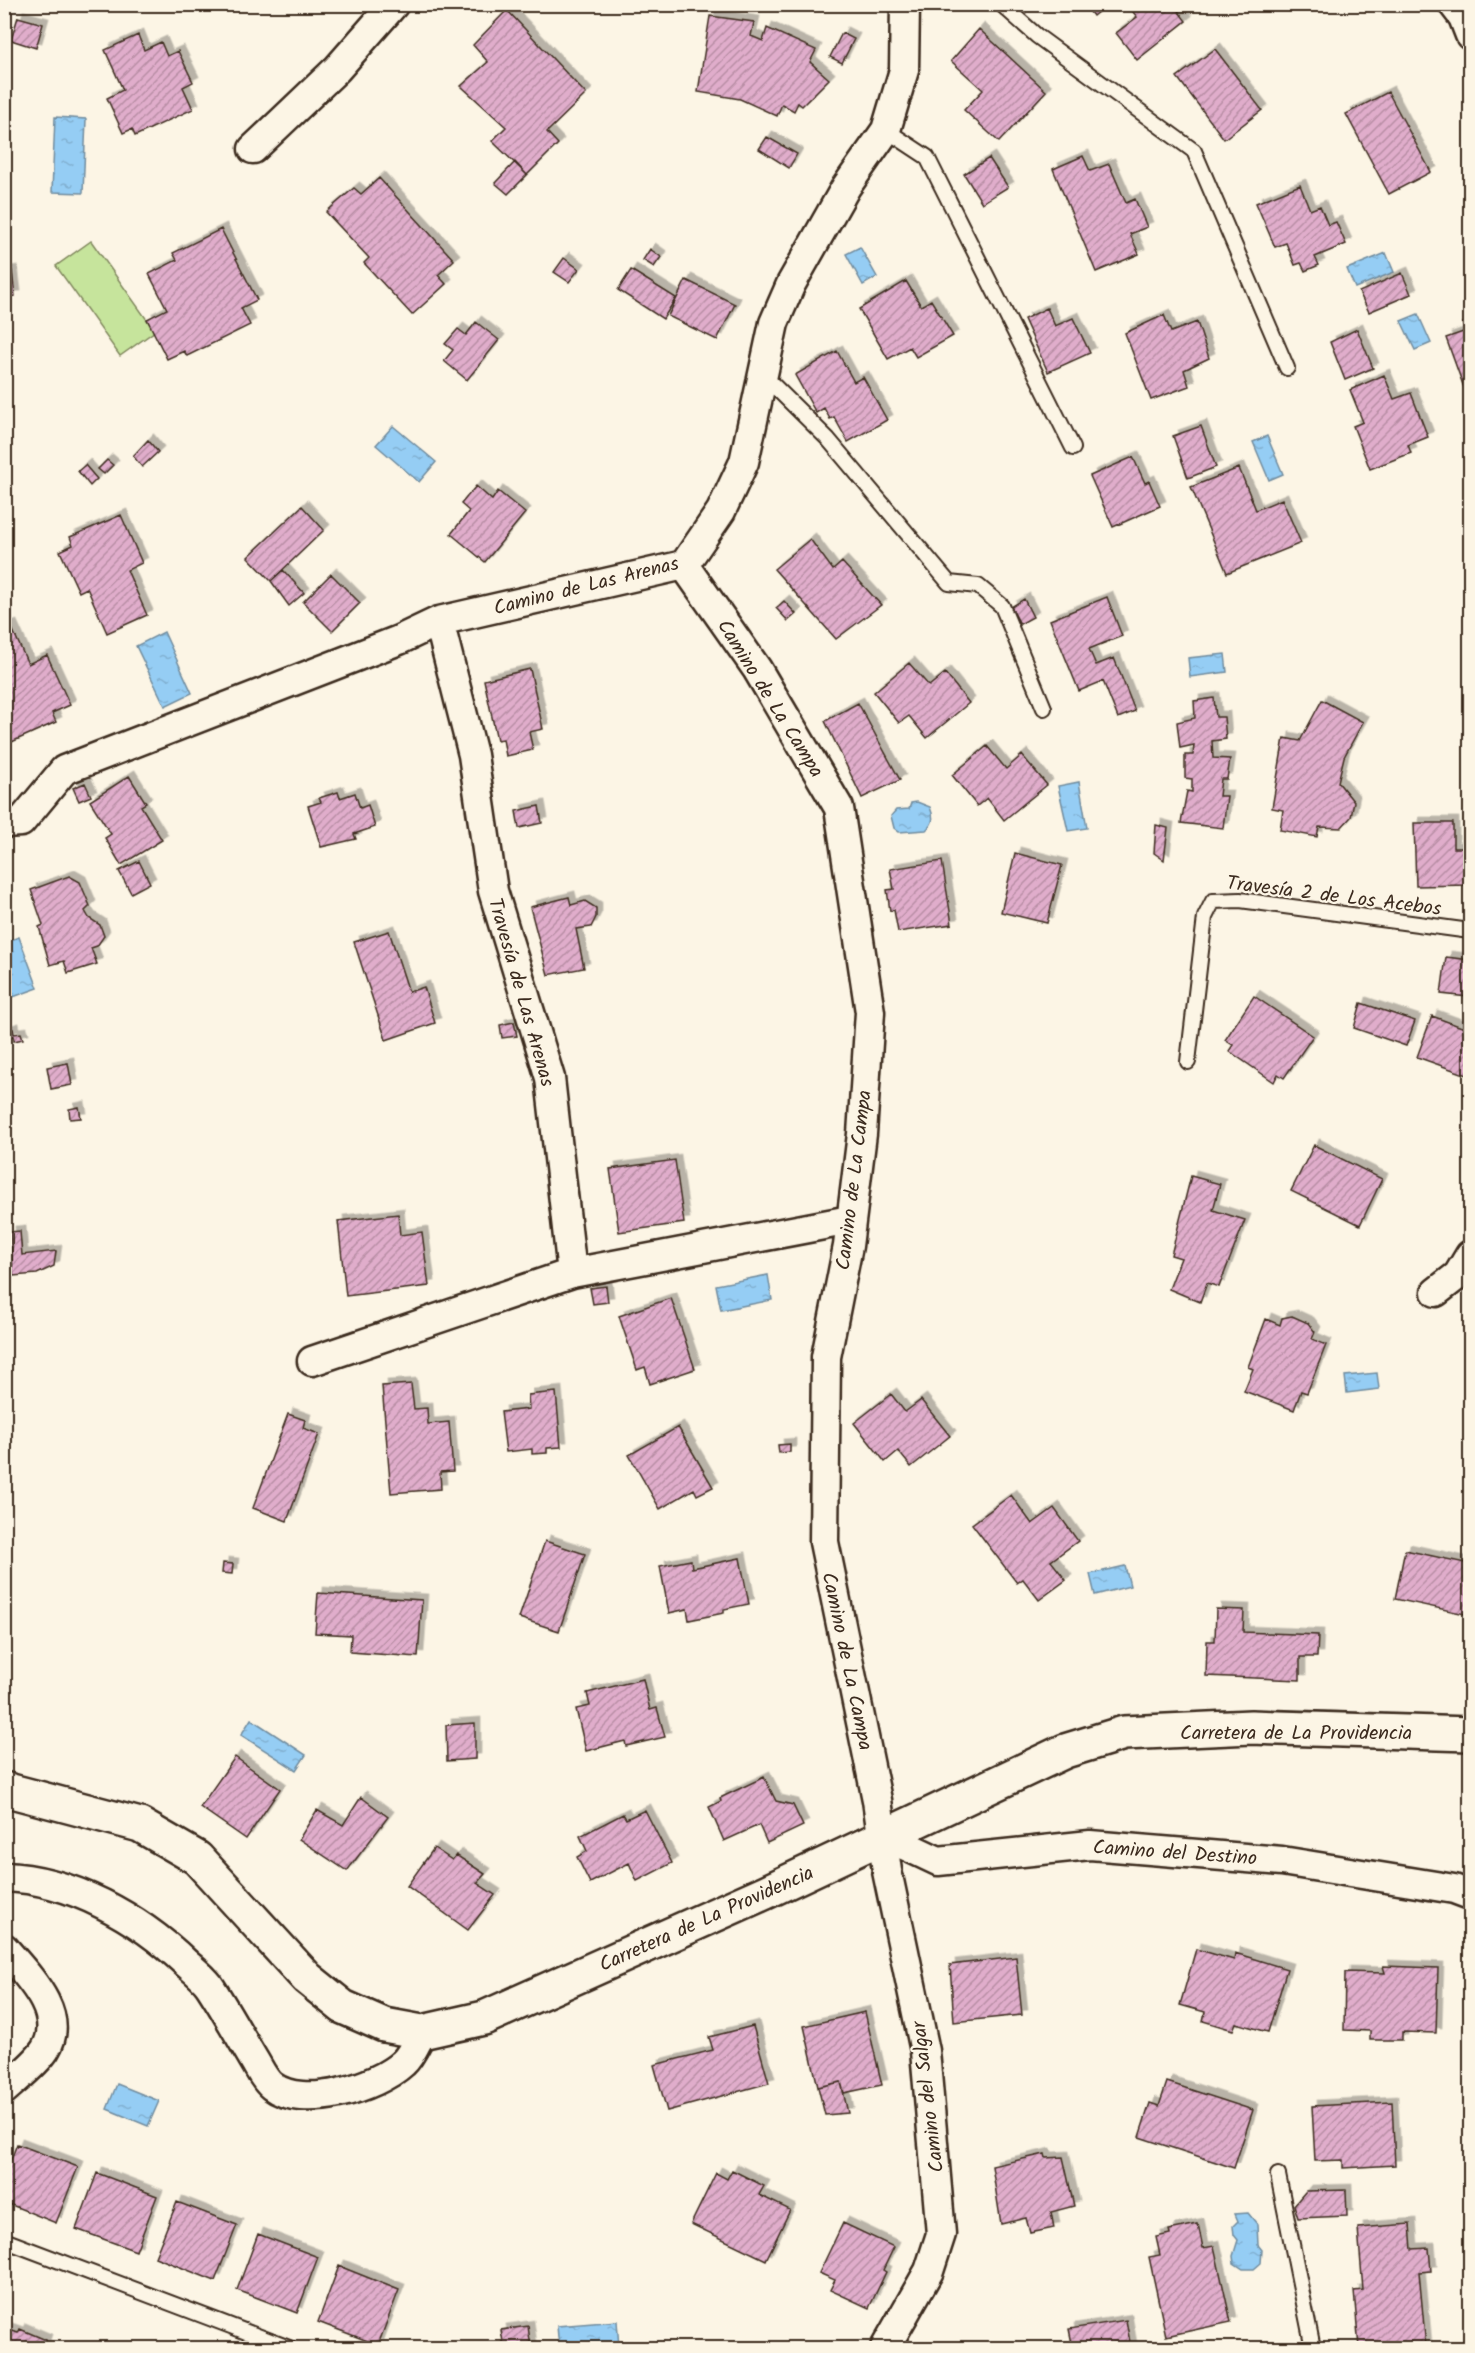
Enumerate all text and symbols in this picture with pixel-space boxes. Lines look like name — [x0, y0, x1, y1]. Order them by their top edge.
street label: Camino de Las Arenas — [490, 548, 683, 625]
street label: Camino de La Campa — [708, 614, 831, 784]
street label: Travesía 2 de Los Acebos — [1225, 868, 1443, 926]
street label: Travesía de Las Arenas — [478, 894, 562, 1091]
street label: Camino de La Campa — [828, 1088, 882, 1272]
street label: Camino de La Campa — [812, 1569, 881, 1753]
street label: Carretera de La Providencia — [1180, 1718, 1412, 1750]
street label: Camino del Destino — [1092, 1832, 1258, 1876]
street label: Carretera de La Providencia — [594, 1858, 819, 1982]
street label: Camino del Salgar — [904, 2018, 954, 2174]

